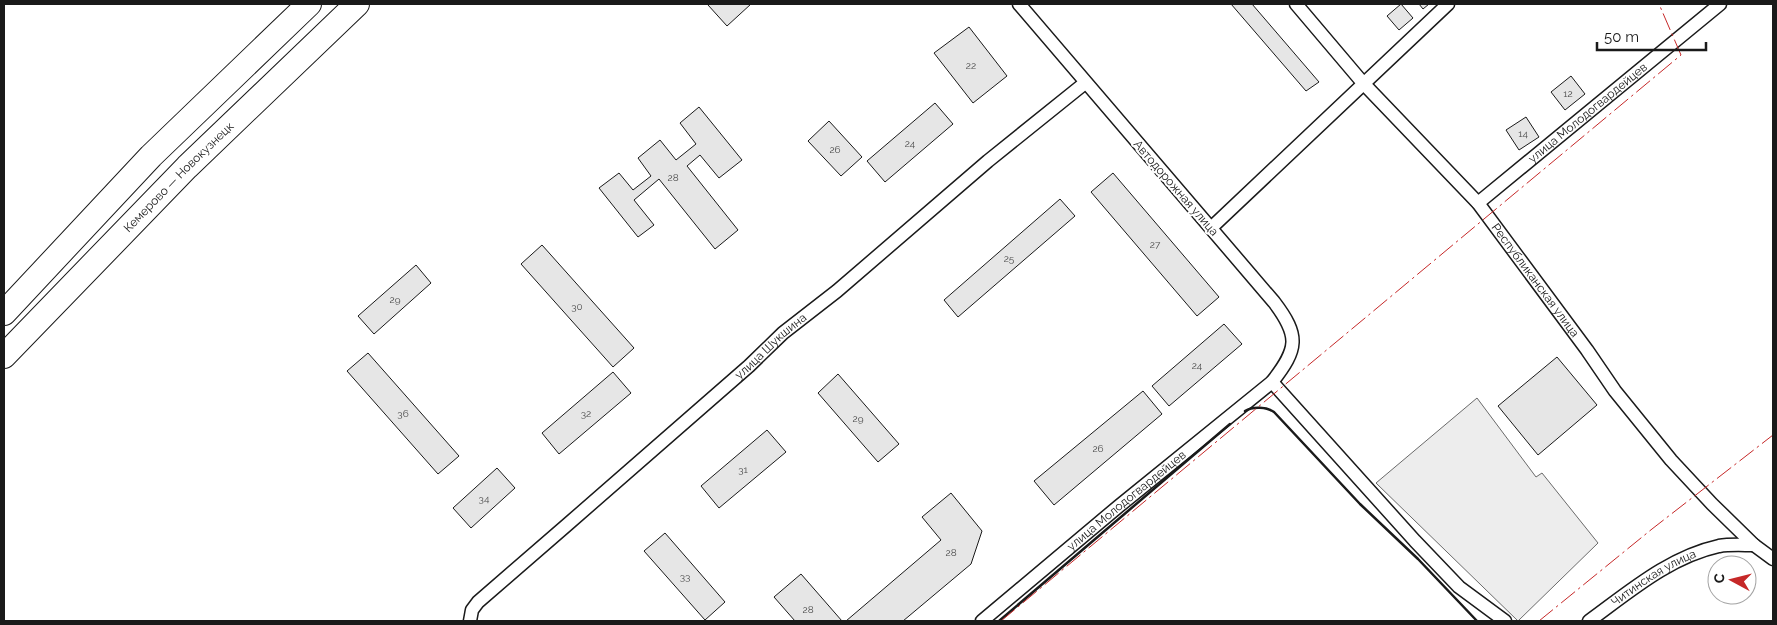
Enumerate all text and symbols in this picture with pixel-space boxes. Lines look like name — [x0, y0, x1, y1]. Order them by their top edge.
scale bar — [1597, 20, 1706, 52]
text: 50 m — [1604, 28, 1639, 46]
house number: 22 — [966, 60, 976, 71]
street label: улица Молодогвардейцев — [1525, 60, 1650, 166]
house number: 12 — [1563, 88, 1573, 99]
street label: Кемерово — Новокузнецк — [121, 119, 236, 235]
house number: 14 — [1518, 128, 1528, 139]
street label: Автодорожная улица — [1131, 137, 1221, 239]
house number: 24 — [905, 138, 916, 149]
house number: 26 — [829, 144, 841, 155]
house number: 28 — [667, 172, 679, 183]
street label: Республиканская улица — [1489, 221, 1582, 340]
house number: 27 — [1150, 239, 1161, 250]
house number: 25 — [1004, 253, 1015, 264]
house number: 29 — [389, 294, 401, 305]
house number: 30 — [571, 301, 583, 312]
street label: улица Шукшина — [732, 310, 809, 382]
house number: 24 — [1192, 360, 1203, 371]
house number: 36 — [397, 408, 409, 419]
house number: 32 — [581, 408, 591, 419]
house number: 29 — [852, 413, 864, 424]
house number: 26 — [1092, 443, 1104, 454]
street label: улица Молодогвардейцев — [1064, 448, 1189, 554]
house number: 31 — [738, 464, 749, 475]
house number: 34 — [479, 493, 490, 504]
house number: 28 — [945, 547, 957, 558]
street label: Читинская улица — [1608, 547, 1698, 609]
north arrow — [1707, 555, 1757, 605]
house number: 33 — [680, 571, 690, 582]
text: С — [1711, 572, 1728, 584]
house number: 28 — [802, 604, 814, 615]

